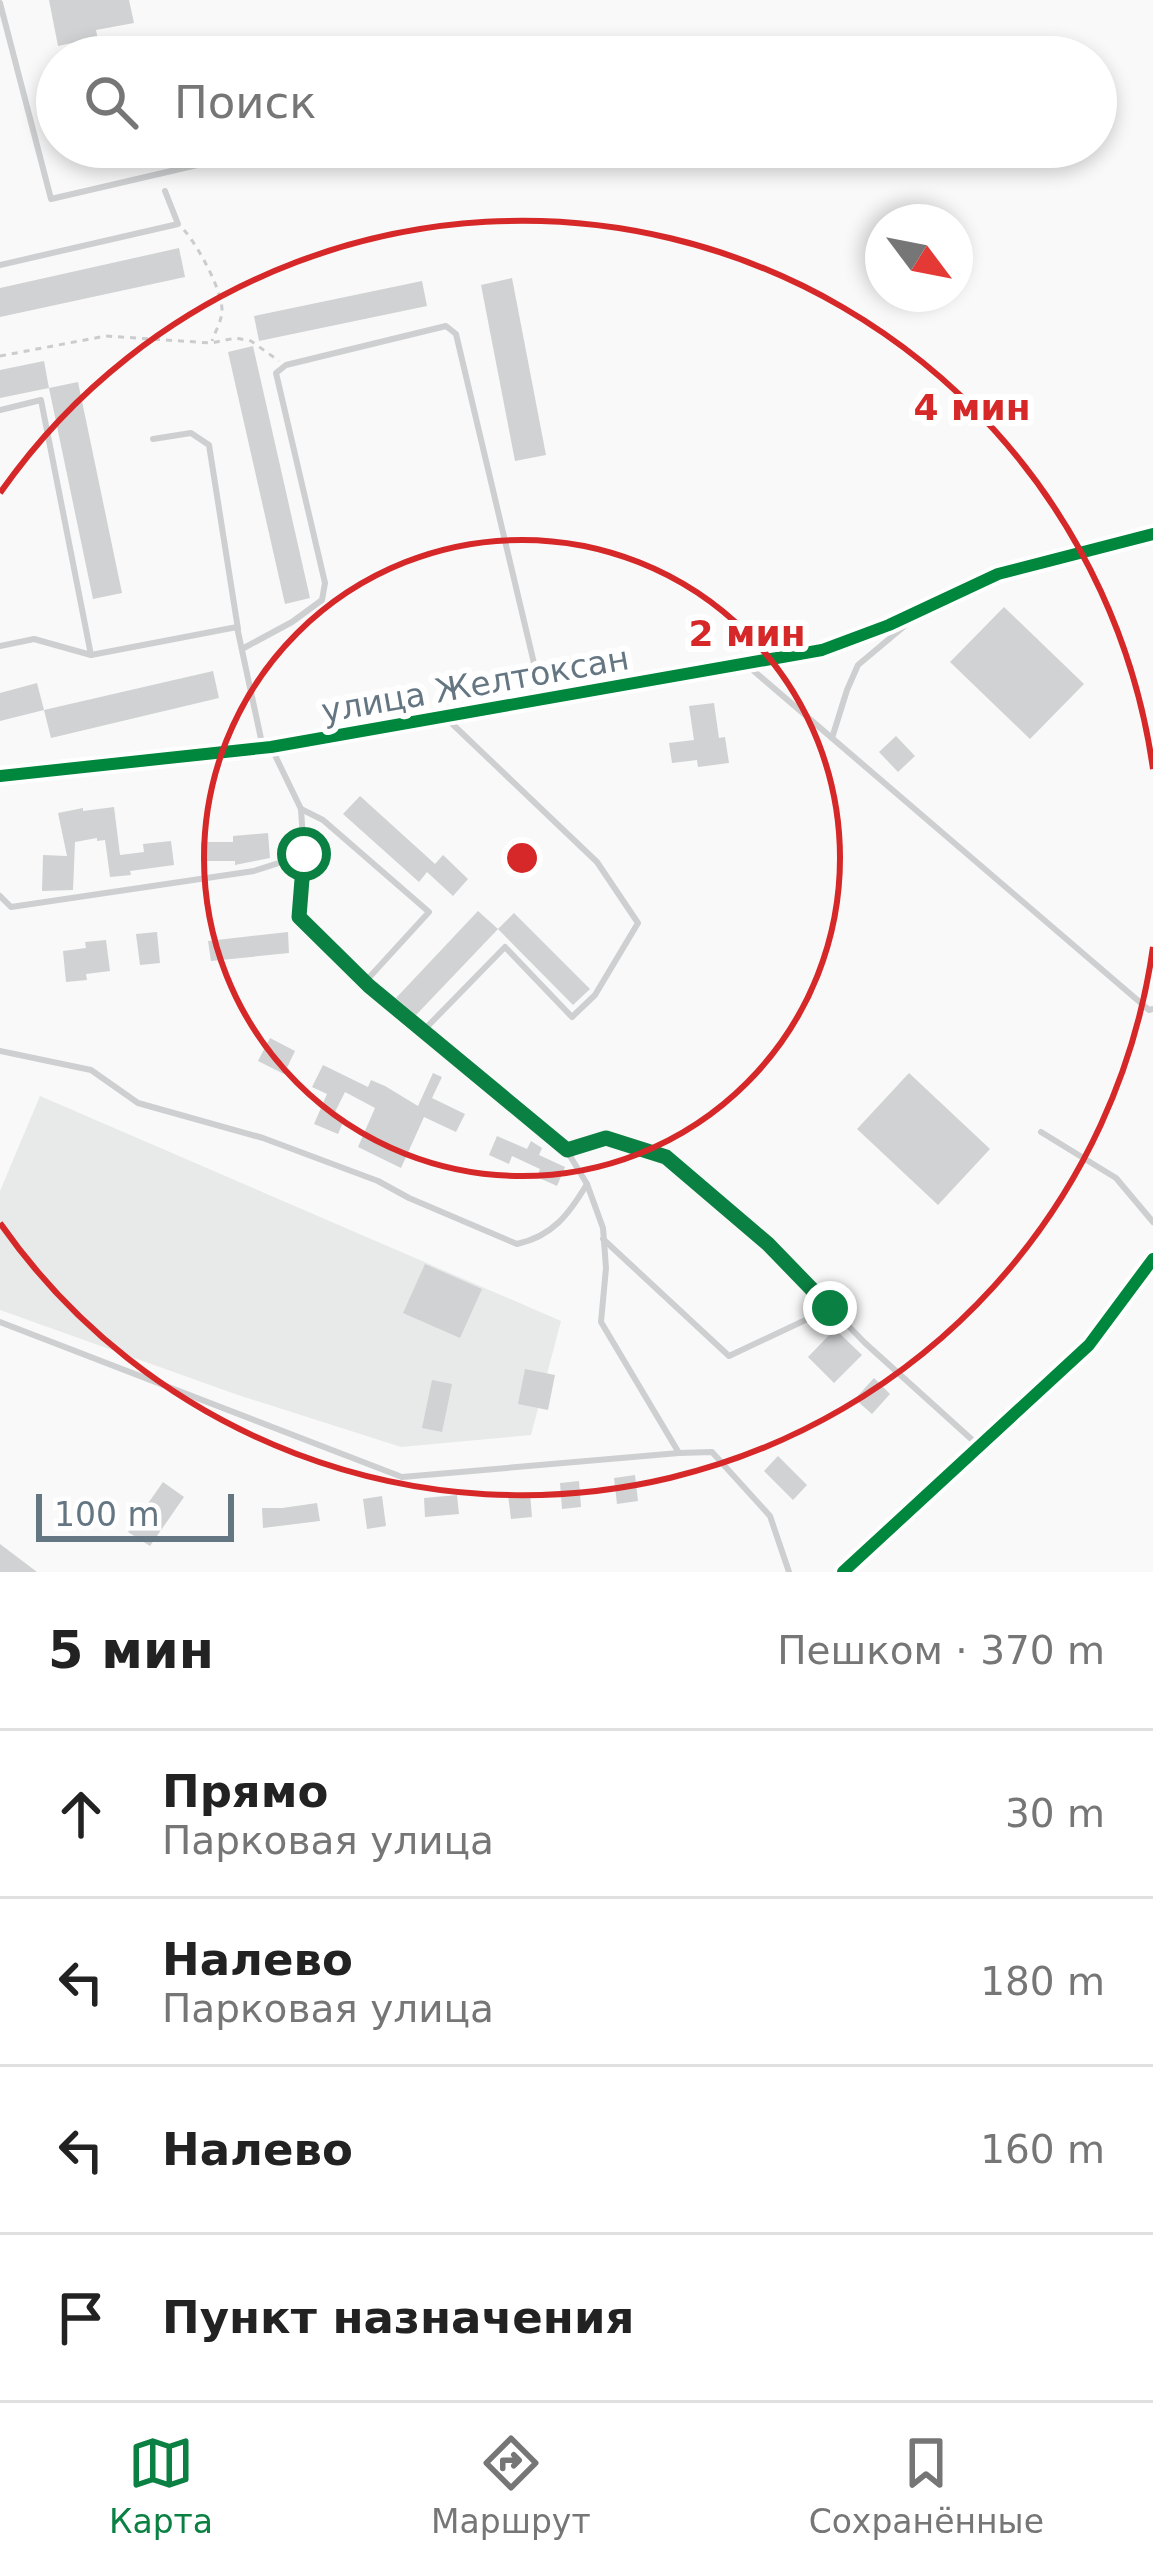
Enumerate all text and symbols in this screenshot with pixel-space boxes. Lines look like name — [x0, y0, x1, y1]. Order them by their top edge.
search box — [36, 36, 1117, 168]
icon: search — [78, 69, 144, 135]
text: Поиск — [174, 76, 317, 129]
north arrow — [865, 204, 973, 312]
text: 4 мин — [913, 387, 1031, 428]
text: 2 мин — [688, 613, 806, 654]
street label: улица Желтоксан — [318, 638, 632, 731]
route start — [277, 827, 331, 881]
centre of rings — [501, 837, 543, 879]
route end — [803, 1281, 857, 1335]
scale bar — [36, 1488, 234, 1541]
text: 100 m — [54, 1495, 160, 1534]
text: 5 мин — [48, 1621, 214, 1680]
text: Пешком · 370 m — [777, 1628, 1105, 1673]
text: Прямо — [162, 1765, 328, 1818]
icon: ahead — [48, 1781, 114, 1847]
text: 30 m — [1005, 1791, 1105, 1836]
text: Парковая улица — [162, 1818, 494, 1863]
text: Налево — [162, 1933, 353, 1986]
icon: left — [48, 1949, 114, 2015]
text: 180 m — [980, 1959, 1105, 2004]
text: Парковая улица — [162, 1986, 494, 2031]
icon: left — [48, 2117, 114, 2183]
text: Налево — [162, 2123, 353, 2176]
text: 160 m — [980, 2127, 1105, 2172]
icon: arrive — [48, 2285, 114, 2351]
text: Пункт назначения — [162, 2291, 634, 2344]
tab: Карта — [109, 2430, 213, 2541]
tab: Маршрут — [431, 2430, 591, 2541]
tab: Сохранённые — [809, 2430, 1044, 2541]

